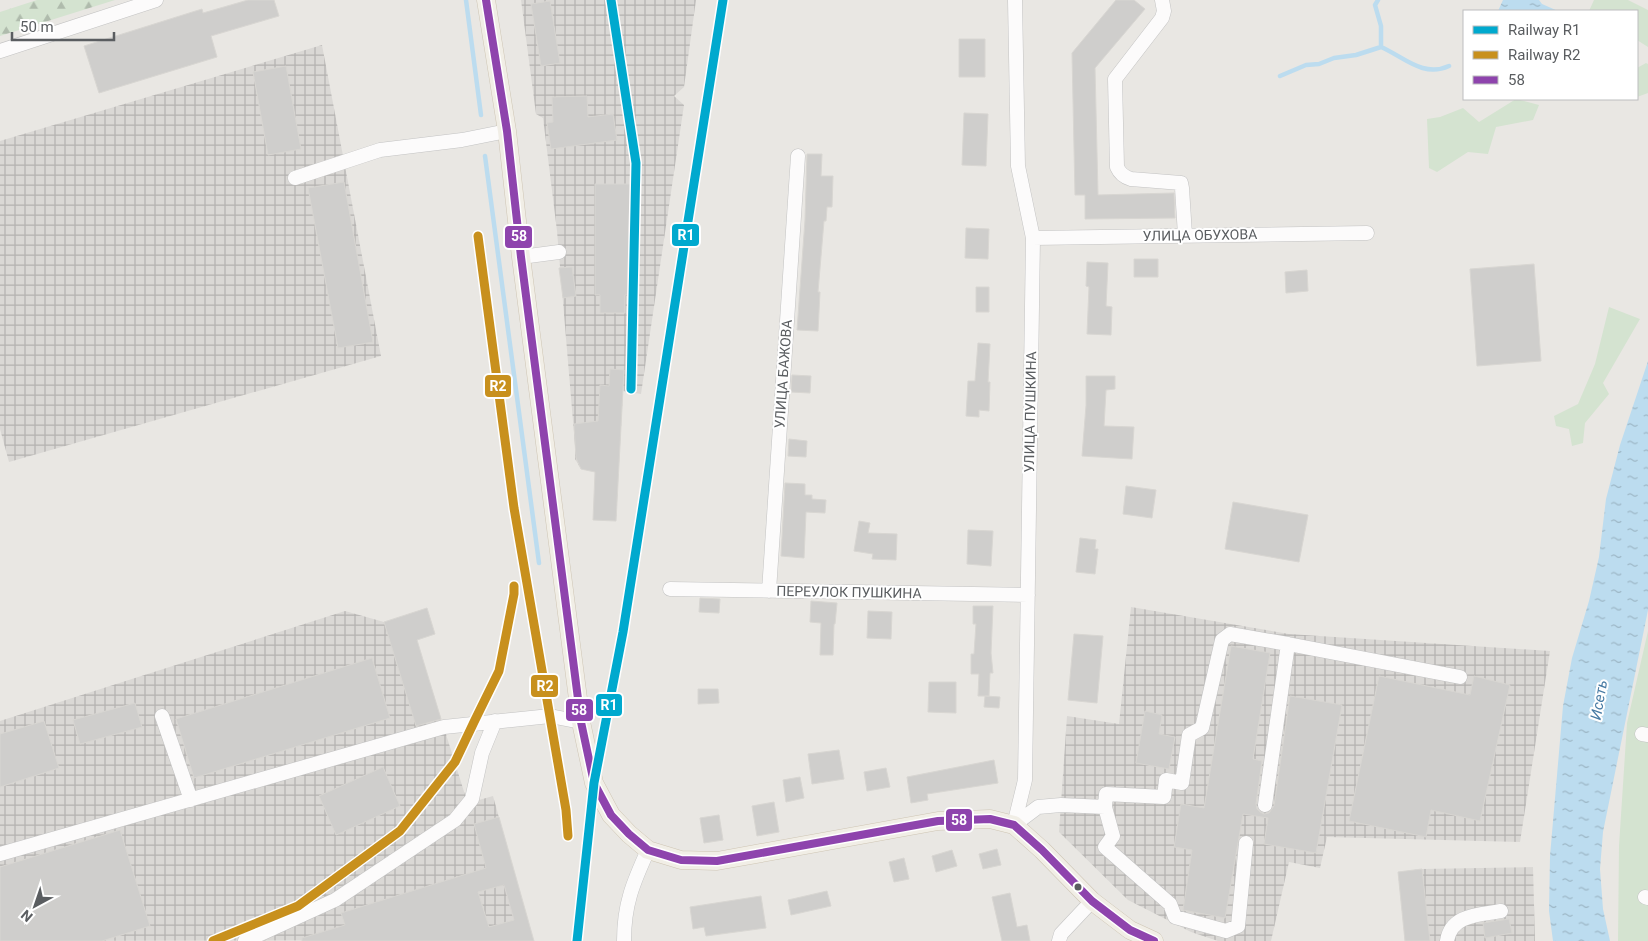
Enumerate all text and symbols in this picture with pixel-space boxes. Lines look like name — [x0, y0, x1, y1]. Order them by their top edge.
scale bar — [12, 10, 115, 42]
legend — [1463, 10, 1638, 100]
text: 50 m — [20, 18, 54, 36]
text: Railway R1 — [1508, 21, 1581, 39]
text: Railway R2 — [1508, 46, 1581, 64]
text: 58 — [1508, 71, 1525, 89]
line badge: R1 — [671, 223, 700, 247]
line badge: 58 — [504, 225, 533, 249]
street label: УЛИЦА ОБУХОВА — [1143, 226, 1257, 244]
text: R1 — [677, 227, 695, 243]
text: 58 — [511, 228, 527, 244]
street label: УЛИЦА БАЖОВА — [771, 319, 795, 429]
street label: УЛИЦА ПУШКИНА — [1021, 351, 1039, 473]
line badge: R2 — [484, 374, 512, 398]
text: R2 — [489, 378, 507, 394]
street label: ПЕРЕУЛОК ПУШКИНА — [776, 583, 922, 601]
line badge: R2 — [530, 674, 559, 698]
text: R2 — [536, 678, 554, 694]
water label: Исеть — [1587, 678, 1611, 722]
line badge: R1 — [595, 693, 623, 717]
text: R1 — [600, 697, 618, 713]
line badge: 58 — [565, 698, 594, 722]
text: 58 — [571, 702, 587, 718]
line badge: 58 — [945, 808, 973, 832]
text: 58 — [951, 812, 967, 828]
north arrow — [10, 881, 60, 931]
unlabelled marker — [1073, 882, 1083, 892]
text: N — [18, 907, 36, 925]

